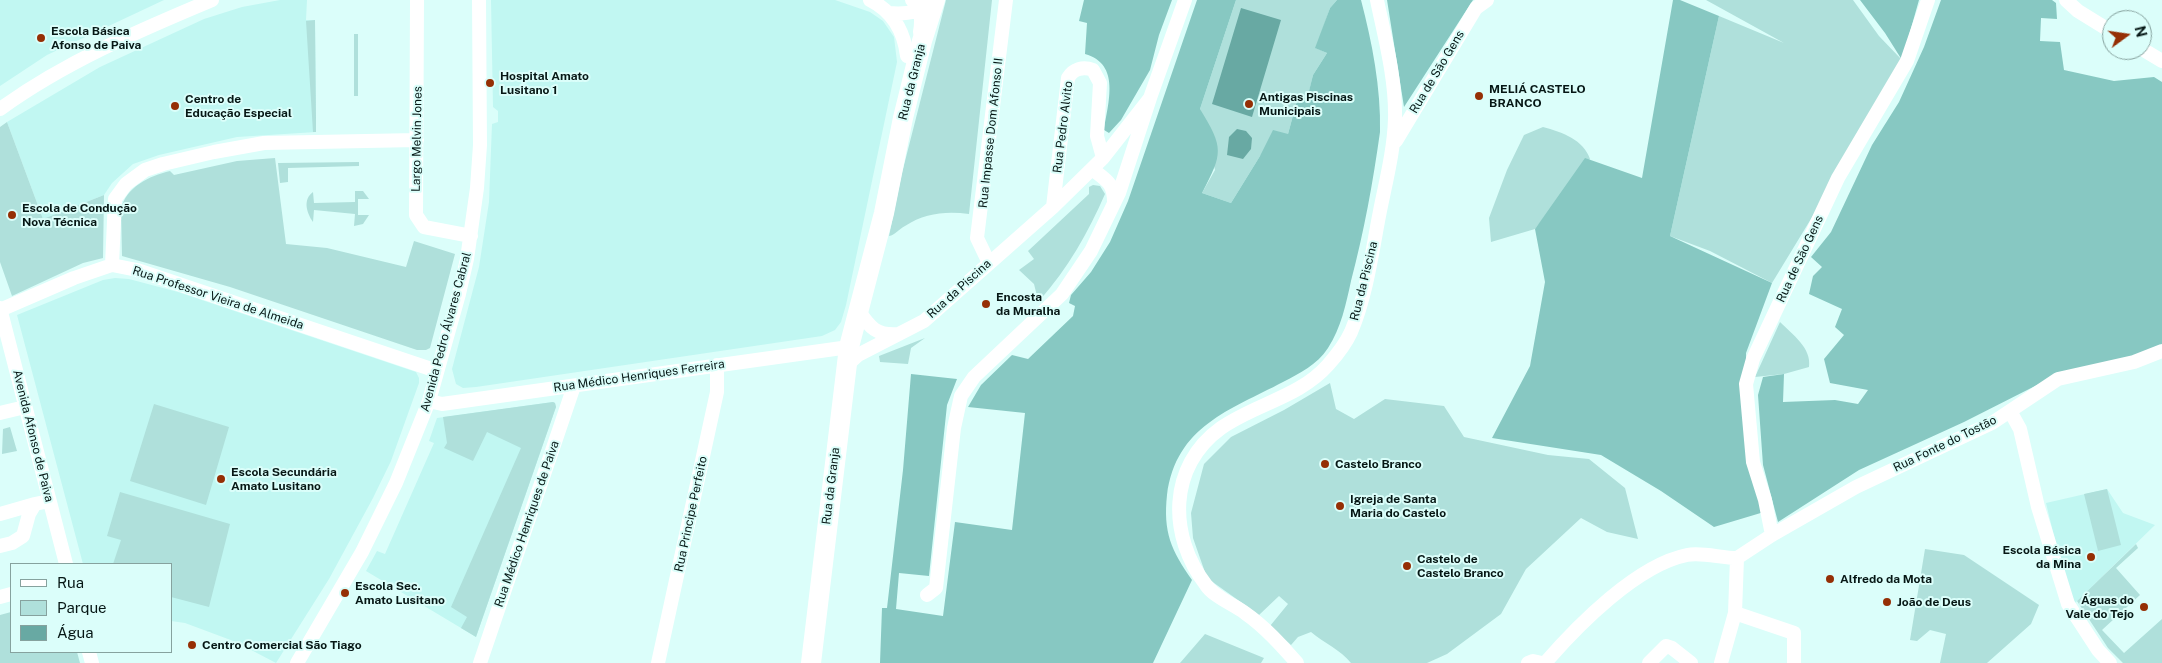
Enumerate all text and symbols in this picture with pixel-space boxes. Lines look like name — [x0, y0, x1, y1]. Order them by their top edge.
north arrow — [2102, 10, 2152, 60]
place label: Escola Básica Afonso de Paiva — [51, 24, 141, 52]
text: N — [2131, 24, 2150, 39]
street label: Rua de São Gens — [1407, 28, 1467, 116]
marker: Escola Básica Afonso de Paiva — [35, 32, 47, 44]
street label: Rua da Granja — [896, 42, 928, 122]
street label: Rua Impasse Dom Afonso II — [976, 57, 1006, 209]
place label: Hospital Amato Lusitano 1 — [500, 69, 589, 97]
marker: Hospital Amato Lusitano 1 — [484, 77, 496, 89]
street label: Rua Pedro Alvito — [1050, 80, 1076, 174]
place label: MELIÁ CASTELO BRANCO — [1489, 82, 1586, 110]
street label: Largo Melvin Jones — [409, 86, 425, 192]
place label: Antigas Piscinas Municipais — [1259, 90, 1353, 118]
marker: MELIÁ CASTELO BRANCO — [1473, 90, 1485, 102]
place label: Centro de Educação Especial — [185, 92, 292, 120]
marker: Antigas Piscinas Municipais — [1243, 98, 1255, 110]
marker: Centro de Educação Especial — [169, 100, 181, 112]
place label: Escola de Condução Nova Técnica — [22, 201, 137, 229]
marker: Escola de Condução Nova Técnica — [6, 209, 18, 221]
street label: Rua de São Gens — [1774, 213, 1826, 305]
street label: Rua da Piscina — [1347, 240, 1381, 322]
street label: Avenida Pedro Álvares Cabral — [418, 251, 474, 413]
street label: Rua da Piscina — [924, 257, 994, 321]
street label: Rua Professor Vieira de Almeida — [131, 263, 305, 333]
place label: Encosta da Muralha — [996, 290, 1060, 318]
marker: Encosta da Muralha — [980, 298, 992, 310]
street label: Rua Médico Henriques Ferreira — [553, 357, 725, 395]
street label: Avenida Afonso de Paiva — [10, 368, 56, 504]
street label: Rua Fonte do Tostão — [1891, 413, 1999, 475]
street label: Rua Médico Henriques de Paiva — [492, 439, 562, 609]
street label: Rua da Granja — [819, 446, 843, 526]
street label: Rua Principe Perfeito — [672, 455, 710, 573]
place label: Castelo Branco — [1335, 457, 1422, 471]
marker: Castelo Branco — [1319, 458, 1331, 470]
place label: Escola Secundária Amato Lusitano — [231, 465, 337, 493]
marker: Escola Secundária Amato Lusitano — [215, 473, 227, 485]
place label: Igreja de Santa Maria do Castelo — [1350, 492, 1446, 520]
marker: Igreja de Santa Maria do Castelo — [1334, 500, 1346, 512]
place label: Escola Básica da Mina — [2002, 543, 2081, 571]
marker: Escola Básica da Mina — [2085, 551, 2097, 563]
place label: Castelo de Castelo Branco — [1417, 552, 1504, 580]
marker: Castelo de Castelo Branco — [1401, 560, 1413, 572]
legend — [10, 563, 172, 653]
place label: Alfredo da Mota — [1840, 572, 1932, 586]
marker: Alfredo da Mota — [1824, 573, 1836, 585]
text: Rua — [57, 574, 84, 591]
place label: Escola Sec. Amato Lusitano — [355, 579, 445, 607]
marker: Escola Sec. Amato Lusitano — [339, 587, 351, 599]
place label: Águas do Vale do Tejo — [2066, 593, 2134, 621]
place label: João de Deus — [1897, 595, 1971, 609]
marker: João de Deus — [1881, 596, 1893, 608]
text: Parque — [57, 599, 107, 616]
marker: Águas do Vale do Tejo — [2138, 601, 2150, 613]
text: Água — [57, 624, 94, 641]
place label: Centro Comercial São Tiago — [202, 638, 362, 652]
marker: Centro Comercial São Tiago — [186, 639, 198, 651]

